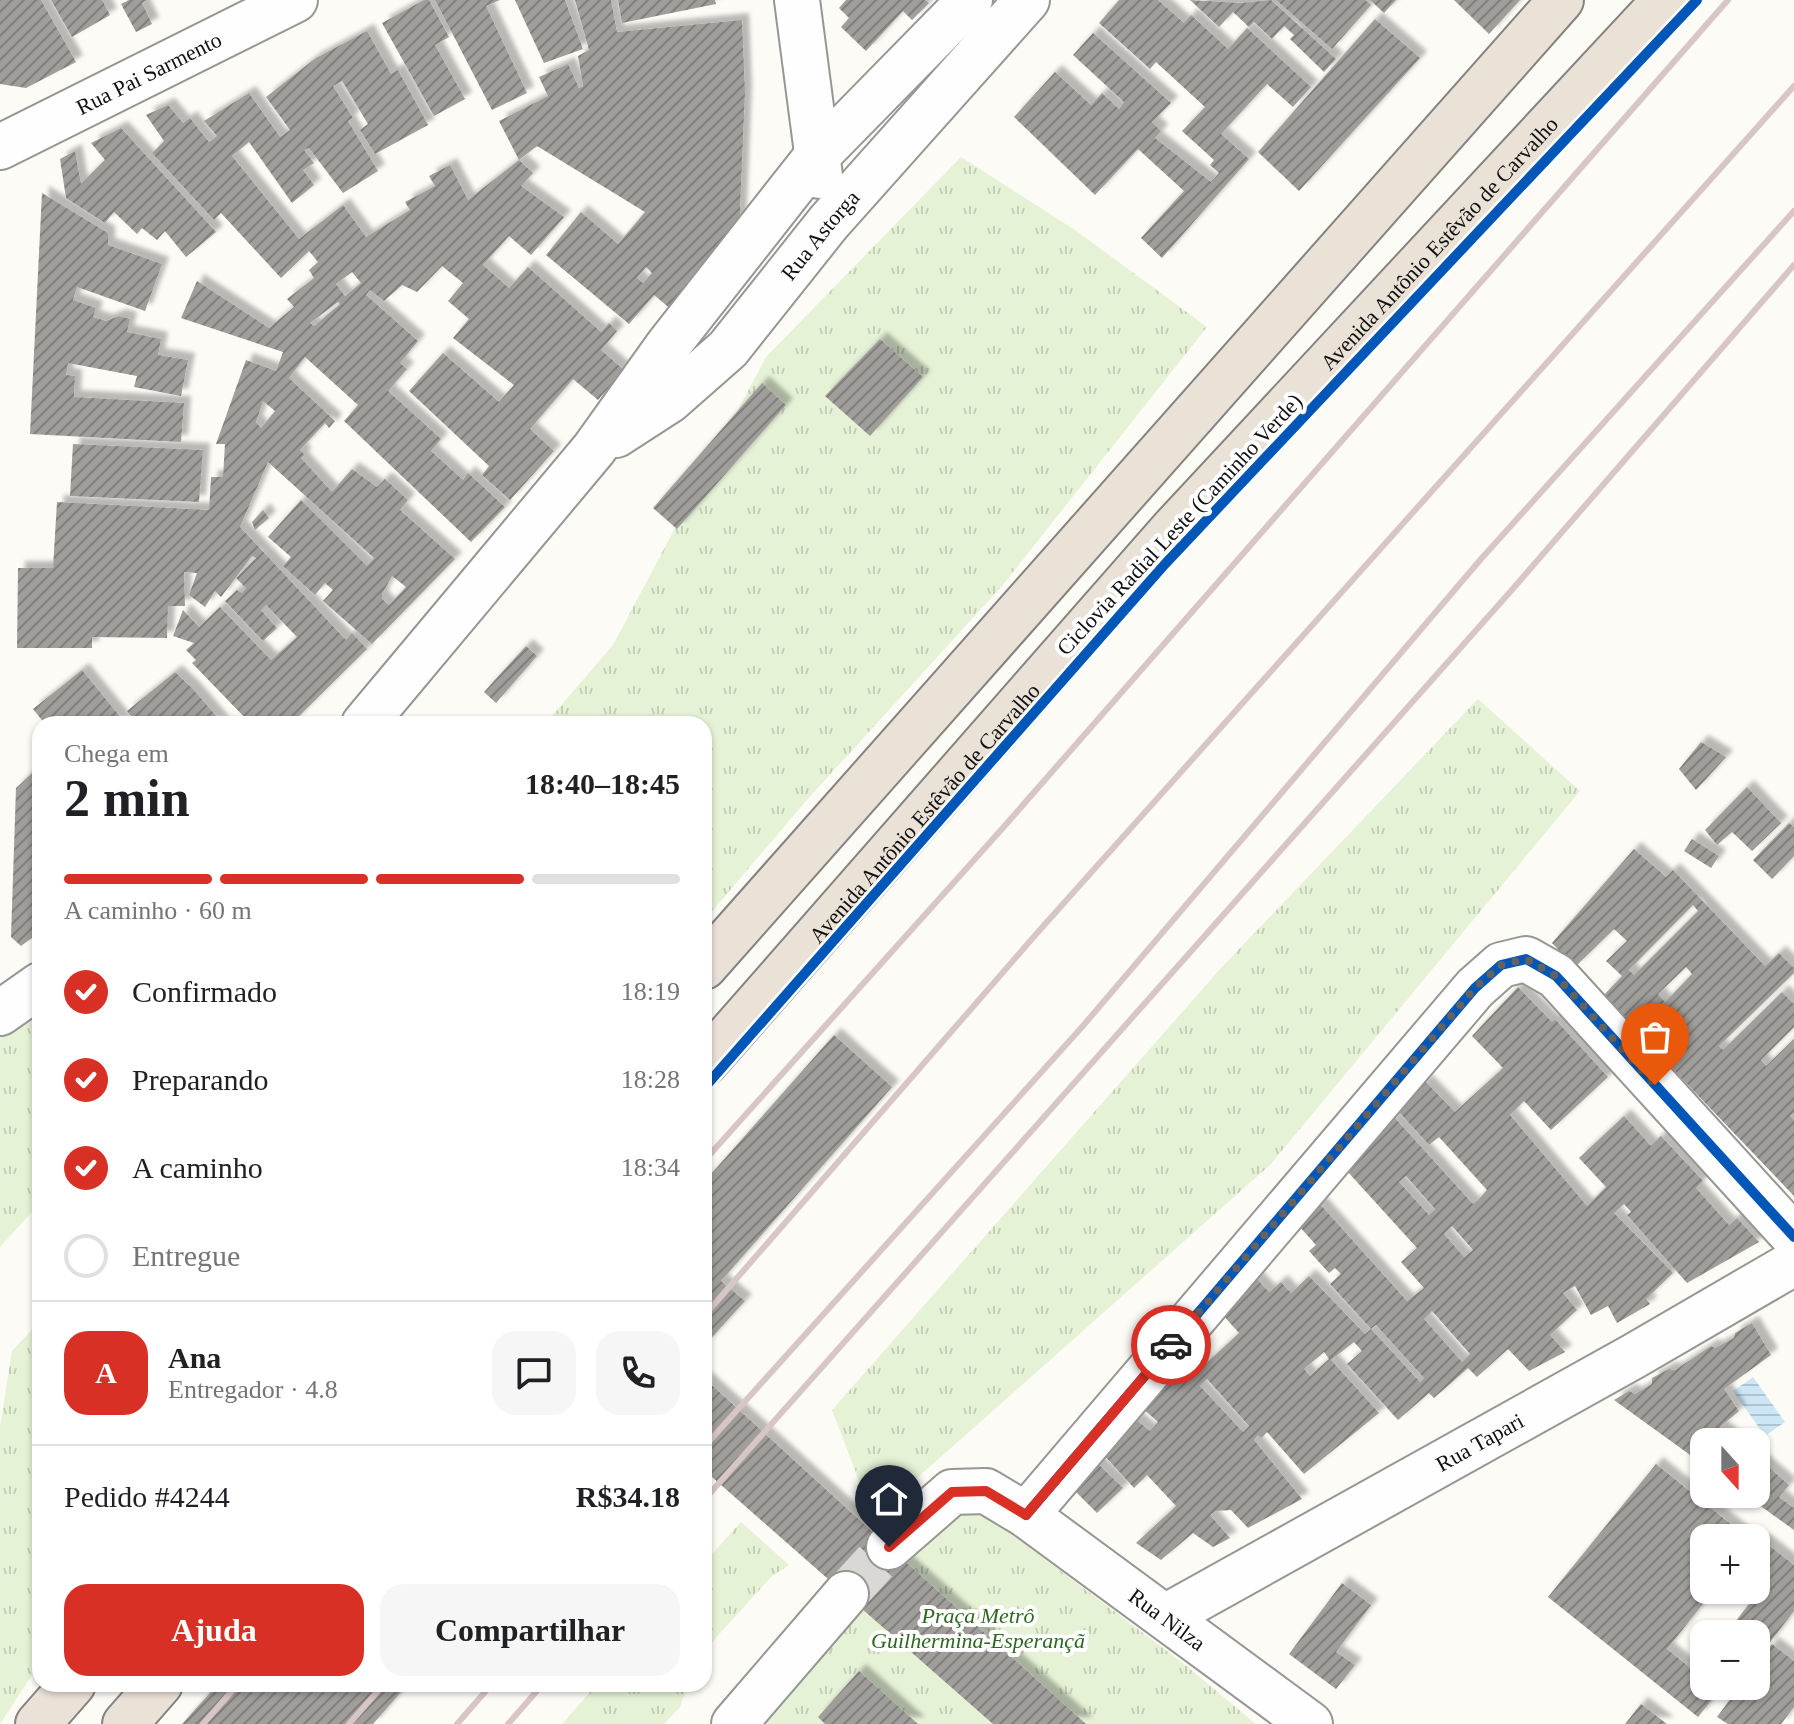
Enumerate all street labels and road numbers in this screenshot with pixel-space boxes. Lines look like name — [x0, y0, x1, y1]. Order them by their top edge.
street label: Rua Pai Sarmento — [72, 27, 226, 120]
street label: Avenida Antônio Estêvão de Carvalho — [1315, 111, 1563, 375]
street label: Rua Astorga — [776, 185, 865, 285]
street label: Ciclovia Radial Leste (Caminho Verde) — [1052, 389, 1307, 660]
street label: Avenida Antônio Estêvão de Carvalho — [804, 678, 1045, 948]
street label: Rua Tapari — [1432, 1408, 1528, 1477]
street label: Rua Nilza — [1124, 1583, 1211, 1656]

